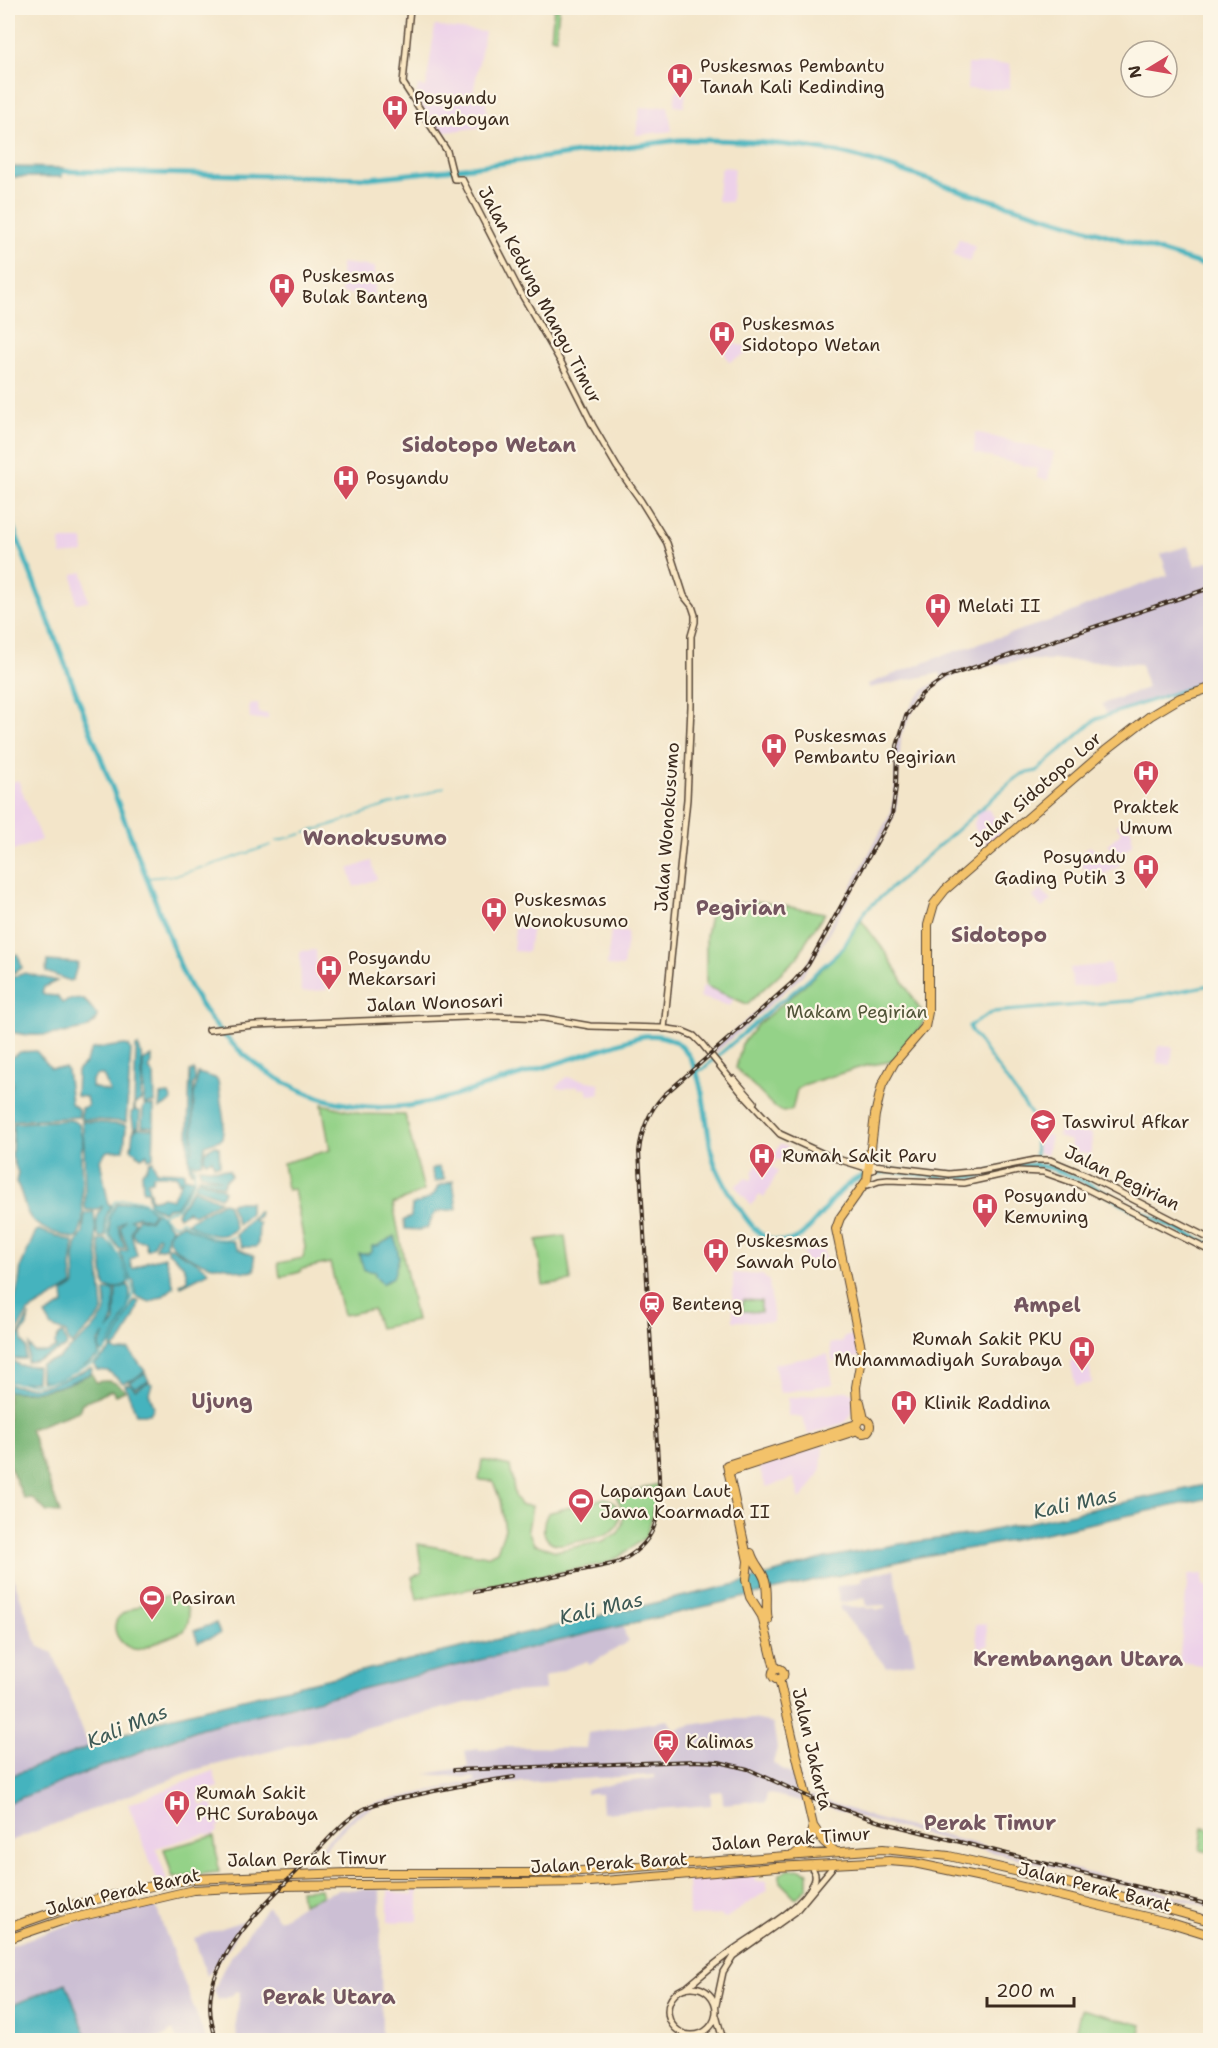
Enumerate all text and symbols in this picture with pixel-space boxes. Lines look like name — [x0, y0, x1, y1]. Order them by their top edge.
north arrow — [1119, 39, 1179, 99]
place label: Puskesmas Pembantu Tanah Kali Kedinding — [700, 54, 885, 99]
hospital icon: Puskesmas Pembantu Tanah Kali Kedinding — [665, 61, 695, 99]
text: N — [1123, 64, 1146, 80]
place label: Posyandu Flamboyan — [414, 86, 510, 131]
hospital icon: Posyandu Flamboyan — [380, 93, 410, 131]
street label: Jalan Kedung Mangu Timur — [472, 182, 608, 408]
place label: Puskesmas Bulak Banteng — [302, 264, 428, 309]
hospital icon: Puskesmas Bulak Banteng — [267, 271, 297, 309]
place label: Puskesmas Sidotopo Wetan — [742, 312, 880, 357]
hospital icon: Puskesmas Sidotopo Wetan — [707, 319, 737, 357]
district label: Sidotopo Wetan — [402, 431, 576, 459]
hospital icon: Posyandu — [331, 463, 361, 501]
place label: Posyandu — [366, 466, 449, 490]
hospital icon: Melati II — [923, 591, 953, 629]
place label: Melati II — [958, 594, 1040, 618]
place label: Puskesmas Pembantu Pegirian — [794, 724, 956, 769]
street label: Jalan Sidotopo Lor — [965, 726, 1107, 854]
hospital icon: Puskesmas Pembantu Pegirian — [759, 731, 789, 769]
street label: Jalan Wonokusumo — [649, 741, 685, 913]
hospital icon: Praktek Umum — [1131, 758, 1161, 796]
place label: Praktek Umum — [1113, 795, 1179, 840]
district label: Wonokusumo — [303, 824, 447, 852]
place label: Posyandu Gading Putih 3 — [994, 845, 1126, 890]
hospital icon: Posyandu Gading Putih 3 — [1131, 852, 1161, 890]
place label: Puskesmas Wonokusumo — [514, 888, 628, 933]
district label: Pegirian — [696, 894, 786, 922]
hospital icon: Puskesmas Wonokusumo — [479, 895, 509, 933]
district label: Sidotopo — [951, 921, 1047, 949]
place label: Posyandu Mekarsari — [348, 946, 436, 991]
hospital icon: Posyandu Mekarsari — [314, 953, 344, 991]
street label: Jalan Wonosari — [366, 989, 504, 1017]
park label: Makam Pegirian — [786, 1000, 928, 1024]
school or university icon: Taswirul Afkar — [1028, 1107, 1058, 1145]
place label: Taswirul Afkar — [1062, 1110, 1190, 1134]
street label: Jalan Pegirian — [1060, 1140, 1184, 1216]
hospital icon: Rumah Sakit Paru — [747, 1141, 777, 1179]
place label: Rumah Sakit Paru — [782, 1144, 937, 1168]
place label: Posyandu Kemuning — [1004, 1184, 1088, 1229]
hospital icon: Posyandu Kemuning — [970, 1191, 1000, 1229]
place label: Puskesmas Sawah Pulo — [736, 1229, 837, 1274]
hospital icon: Puskesmas Sawah Pulo — [701, 1236, 731, 1274]
station icon: Benteng — [637, 1289, 667, 1327]
district label: Ampel — [1013, 1291, 1081, 1319]
place label: Benteng — [672, 1292, 743, 1316]
place label: Rumah Sakit PKU Muhammadiyah Surabaya — [834, 1327, 1062, 1372]
hospital icon: Rumah Sakit PKU Muhammadiyah Surabaya — [1067, 1334, 1097, 1372]
district label: Ujung — [191, 1387, 253, 1415]
hospital icon: Klinik Raddina — [889, 1388, 919, 1426]
place label: Klinik Raddina — [924, 1391, 1050, 1415]
place label: Lapangan Laut Jawa Koarmada II — [600, 1479, 770, 1524]
water label: Kali Mas — [1031, 1481, 1119, 1525]
sports icon: Lapangan Laut Jawa Koarmada II — [566, 1486, 596, 1524]
sports icon: Pasiran — [137, 1583, 167, 1621]
place label: Pasiran — [172, 1586, 236, 1610]
water label: Kali Mas — [557, 1586, 645, 1630]
district label: Krembangan Utara — [973, 1645, 1184, 1673]
street label: Jalan Jakarta — [786, 1686, 838, 1812]
water label: Kali Mas — [83, 1698, 171, 1754]
station icon: Kalimas — [651, 1727, 681, 1765]
place label: Kalimas — [686, 1730, 754, 1754]
place label: Rumah Sakit PHC Surabaya — [196, 1781, 318, 1826]
hospital icon: Rumah Sakit PHC Surabaya — [162, 1788, 192, 1826]
district label: Perak Timur — [924, 1809, 1056, 1837]
street label: Jalan Perak Timur — [710, 1821, 872, 1857]
street label: Jalan Perak Timur — [227, 1846, 387, 1872]
street label: Jalan Perak Barat — [530, 1847, 688, 1879]
street label: Jalan Perak Barat — [1016, 1856, 1174, 1918]
street label: Jalan Perak Barat — [44, 1863, 203, 1921]
scale bar — [987, 1970, 1074, 2008]
text: 200 m — [996, 1979, 1055, 2003]
district label: Perak Utara — [262, 1983, 396, 2011]

